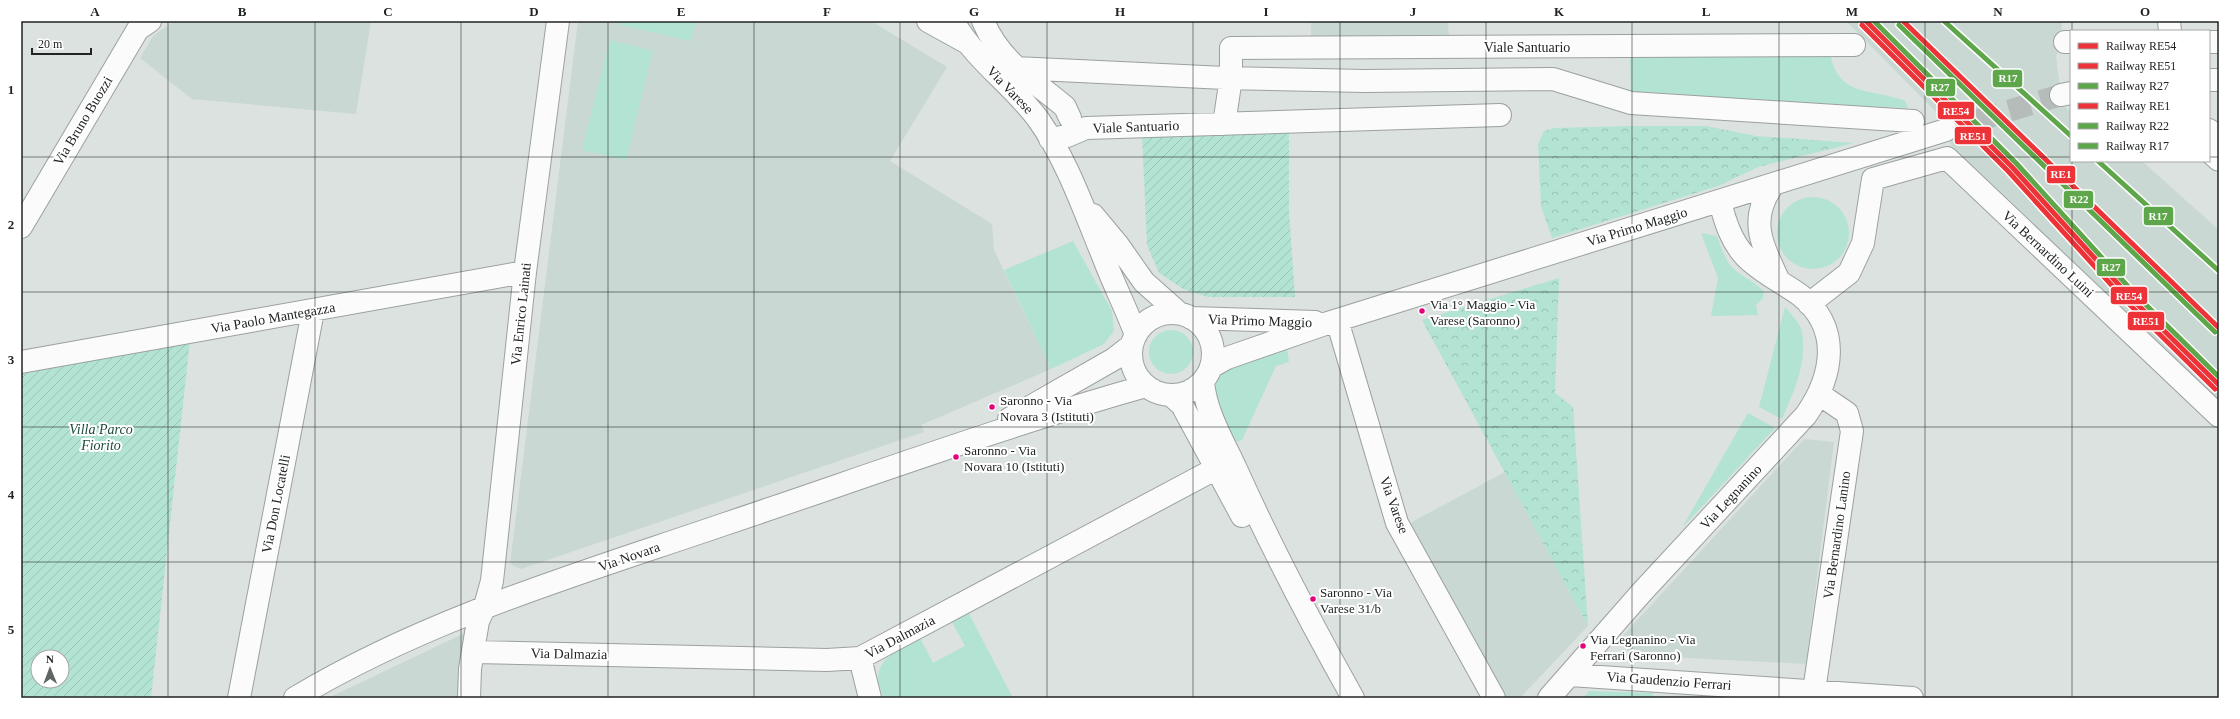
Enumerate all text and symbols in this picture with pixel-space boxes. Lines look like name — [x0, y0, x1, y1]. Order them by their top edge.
text: A — [90, 4, 100, 19]
text: B — [238, 4, 247, 19]
text: C — [383, 4, 393, 19]
text: D — [529, 4, 539, 19]
text: E — [677, 4, 685, 19]
text: F — [823, 4, 831, 19]
text: G — [969, 4, 979, 19]
text: H — [1115, 4, 1125, 19]
text: I — [1263, 4, 1269, 19]
text: J — [1410, 4, 1417, 19]
text: K — [1554, 4, 1565, 19]
text: L — [1702, 4, 1711, 19]
text: M — [1846, 4, 1858, 19]
text: N — [1993, 4, 2003, 19]
text: O — [2140, 4, 2150, 19]
scale bar — [32, 30, 91, 56]
legend — [2070, 30, 2210, 162]
text: 20 m — [38, 37, 63, 51]
text: Railway RE54 — [2106, 39, 2176, 53]
street label: Viale Santuario — [1484, 40, 1570, 55]
text: Railway RE51 — [2106, 59, 2176, 73]
street label: Via Varese — [984, 63, 1036, 117]
line badge: R17 — [1992, 69, 2023, 88]
text: R17 — [1999, 72, 2018, 84]
street label: Via Bruno Buozzi — [51, 74, 116, 168]
line badge: R27 — [1925, 78, 1956, 97]
text: Railway R27 — [2106, 79, 2169, 93]
text: R27 — [1931, 81, 1950, 93]
text: 1 — [8, 82, 14, 97]
text: Railway RE1 — [2106, 99, 2170, 113]
line badge: RE54 — [1937, 101, 1975, 120]
text: RE54 — [1943, 105, 1970, 117]
street label: Viale Santuario — [1092, 118, 1180, 136]
text: Railway R22 — [2106, 119, 2169, 133]
line badge: RE51 — [1954, 126, 1992, 145]
text: RE51 — [1960, 130, 1986, 142]
text: Railway R17 — [2106, 139, 2169, 153]
line badge: RE1 — [2046, 165, 2076, 184]
text: RE1 — [2051, 168, 2071, 180]
line badge: R22 — [2063, 190, 2094, 209]
text: R22 — [2070, 193, 2089, 205]
street label: Via Primo Maggio — [1585, 205, 1689, 249]
line badge: R17 — [2143, 206, 2174, 226]
street label: Via Bernardino Luini — [1999, 208, 2097, 300]
text: R17 — [2149, 210, 2168, 222]
text: 2 — [8, 217, 14, 232]
line badge: R27 — [2096, 258, 2126, 277]
text: R27 — [2102, 261, 2121, 273]
street label: Via Enrico Lainati — [508, 262, 534, 366]
line badge: RE54 — [2110, 286, 2148, 305]
text: RE54 — [2116, 290, 2143, 302]
place label: Via 1° Maggio - Via Varese (Saronno) — [1430, 297, 1535, 328]
street label: Via Paolo Mantegazza — [210, 300, 337, 336]
marker: Via 1° Maggio - Via Varese (Saronno) — [1417, 306, 1427, 316]
line badge: RE51 — [2127, 311, 2165, 331]
street label: Via Primo Maggio — [1208, 312, 1312, 330]
text: RE51 — [2133, 315, 2159, 327]
text: 3 — [8, 352, 15, 367]
place label: Saronno - Via Novara 3 (Istituti) — [1000, 393, 1094, 424]
marker: Saronno - Via Novara 3 (Istituti) — [987, 402, 997, 412]
park label: Villa Parco Fiorito — [69, 422, 133, 453]
place label: Saronno - Via Novara 10 (Istituti) — [964, 443, 1064, 474]
marker: Saronno - Via Novara 10 (Istituti) — [951, 452, 961, 462]
street label: Via Don Locatelli — [259, 453, 293, 555]
street label: Via Legnanino — [1697, 462, 1765, 532]
street label: Via Bernardino Lanino — [1821, 470, 1853, 600]
street label: Via Varese — [1377, 474, 1411, 536]
text: 4 — [8, 487, 15, 502]
street label: Via Novara — [596, 539, 662, 575]
place label: Saronno - Via Varese 31/b — [1320, 585, 1392, 616]
marker: Saronno - Via Varese 31/b — [1308, 594, 1318, 604]
street label: Via Dalmazia — [863, 612, 938, 662]
text: 5 — [8, 622, 15, 637]
place label: Via Legnanino - Via Ferrari (Saronno) — [1590, 632, 1696, 663]
marker: Via Legnanino - Via Ferrari (Saronno) — [1578, 641, 1588, 651]
street label: Via Dalmazia — [531, 646, 608, 662]
north arrow — [30, 649, 70, 689]
text: N — [46, 653, 54, 665]
street label: Via Gaudenzio Ferrari — [1606, 669, 1732, 693]

